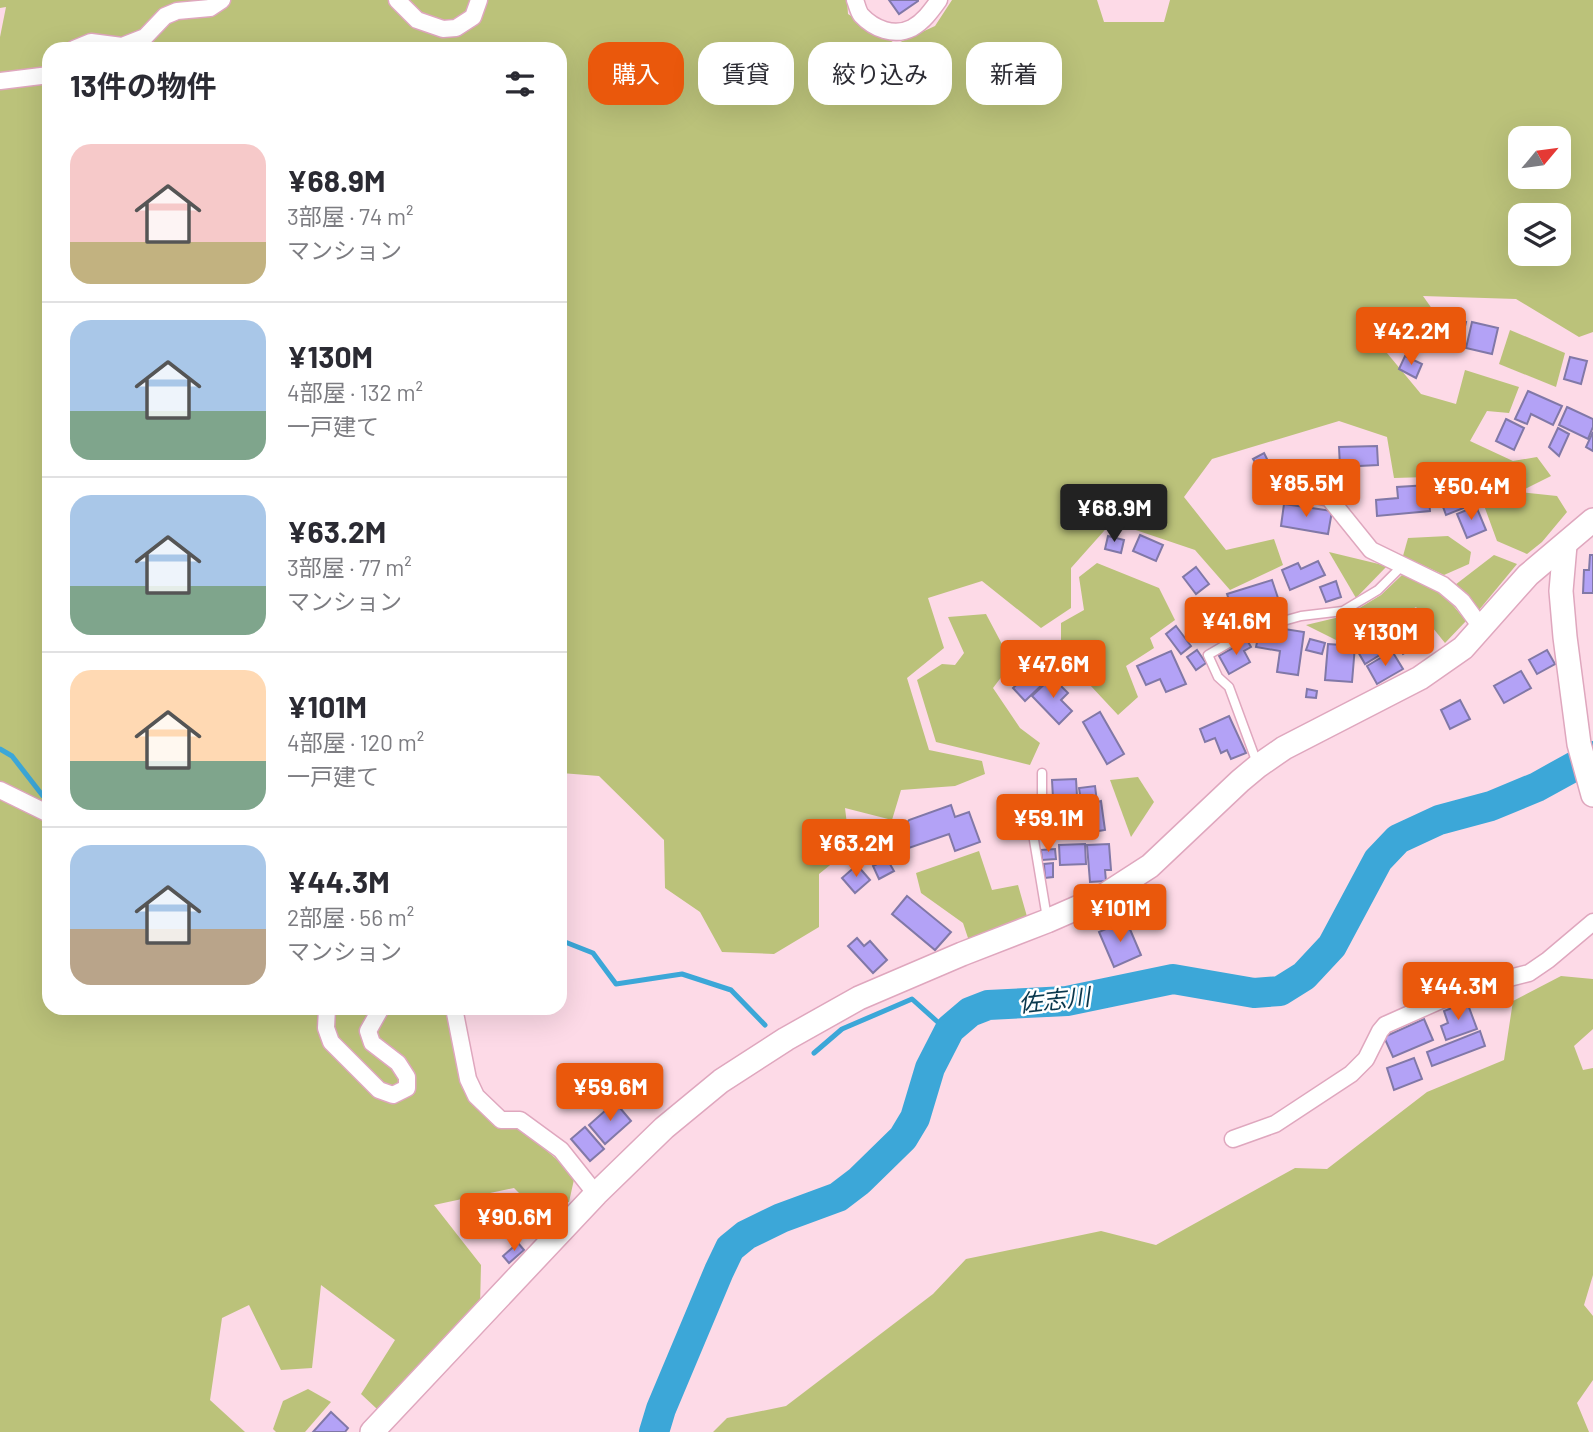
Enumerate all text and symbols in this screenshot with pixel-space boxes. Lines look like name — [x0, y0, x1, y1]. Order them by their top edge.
chip: 購入 — [588, 42, 684, 105]
chip: 賃貸 — [698, 42, 794, 105]
chip: 絞り込み — [808, 42, 952, 105]
chip: 新着 — [966, 42, 1062, 105]
icon: filters — [501, 65, 539, 103]
text: 13件の物件 — [70, 67, 217, 103]
north arrow — [1508, 126, 1572, 189]
map controls — [1508, 126, 1571, 266]
text: ¥68.9M — [287, 162, 385, 198]
icon: home — [126, 172, 210, 256]
text: 3部屋 · 74 m² — [287, 202, 414, 230]
button: layers — [1508, 203, 1571, 266]
text: マンション — [287, 236, 402, 264]
pin: ¥42.2M — [1354, 308, 1468, 367]
text: ¥42.2M — [1372, 316, 1450, 344]
text: ¥130M — [287, 338, 373, 374]
icon: home — [126, 348, 210, 432]
text: 4部屋 · 132 m² — [287, 378, 423, 406]
text: 一戸建て — [287, 412, 379, 440]
pin: ¥85.5M — [1249, 460, 1363, 519]
pin: ¥50.4M — [1414, 462, 1528, 522]
text: ¥85.5M — [1268, 468, 1344, 496]
text: ¥50.4M — [1432, 471, 1510, 499]
pin: ¥68.9M — [1057, 484, 1171, 544]
text: ¥68.9M — [1076, 493, 1152, 521]
text: ¥63.2M — [287, 513, 386, 549]
icon: home — [126, 523, 210, 607]
text: 3部屋 · 77 m² — [287, 553, 412, 581]
text: マンション — [287, 587, 402, 615]
pin: ¥41.6M — [1179, 598, 1293, 657]
text: ¥41.6M — [1201, 606, 1271, 634]
pin: ¥130M — [1336, 608, 1434, 668]
text: ¥130M — [1352, 617, 1418, 645]
pin: ¥47.6M — [996, 640, 1110, 700]
text: ¥47.6M — [1017, 649, 1089, 677]
text: ¥101M — [287, 688, 367, 724]
icon: home — [126, 698, 210, 782]
text: 4部屋 · 120 m² — [287, 728, 424, 756]
text: 一戸建て — [287, 762, 379, 790]
pin: ¥59.1M — [991, 794, 1105, 854]
text: ¥59.1M — [1012, 803, 1084, 831]
pin: ¥63.2M — [799, 820, 913, 879]
text: ¥63.2M — [818, 828, 894, 856]
text: ¥44.3M — [287, 863, 390, 899]
icon: home — [126, 873, 210, 957]
pin: ¥101M — [1071, 884, 1169, 944]
text: ¥101M — [1089, 893, 1151, 921]
text: 2部屋 · 56 m² — [287, 903, 414, 931]
text: マンション — [287, 937, 402, 965]
pin: ¥44.3M — [1401, 962, 1515, 1022]
text: ¥44.3M — [1419, 971, 1497, 999]
water label: 佐志川 — [1017, 981, 1094, 1017]
pin: ¥59.6M — [553, 1064, 667, 1123]
text: ¥59.6M — [572, 1072, 648, 1100]
pin: ¥90.6M — [457, 1194, 571, 1253]
text: ¥90.6M — [476, 1202, 552, 1230]

